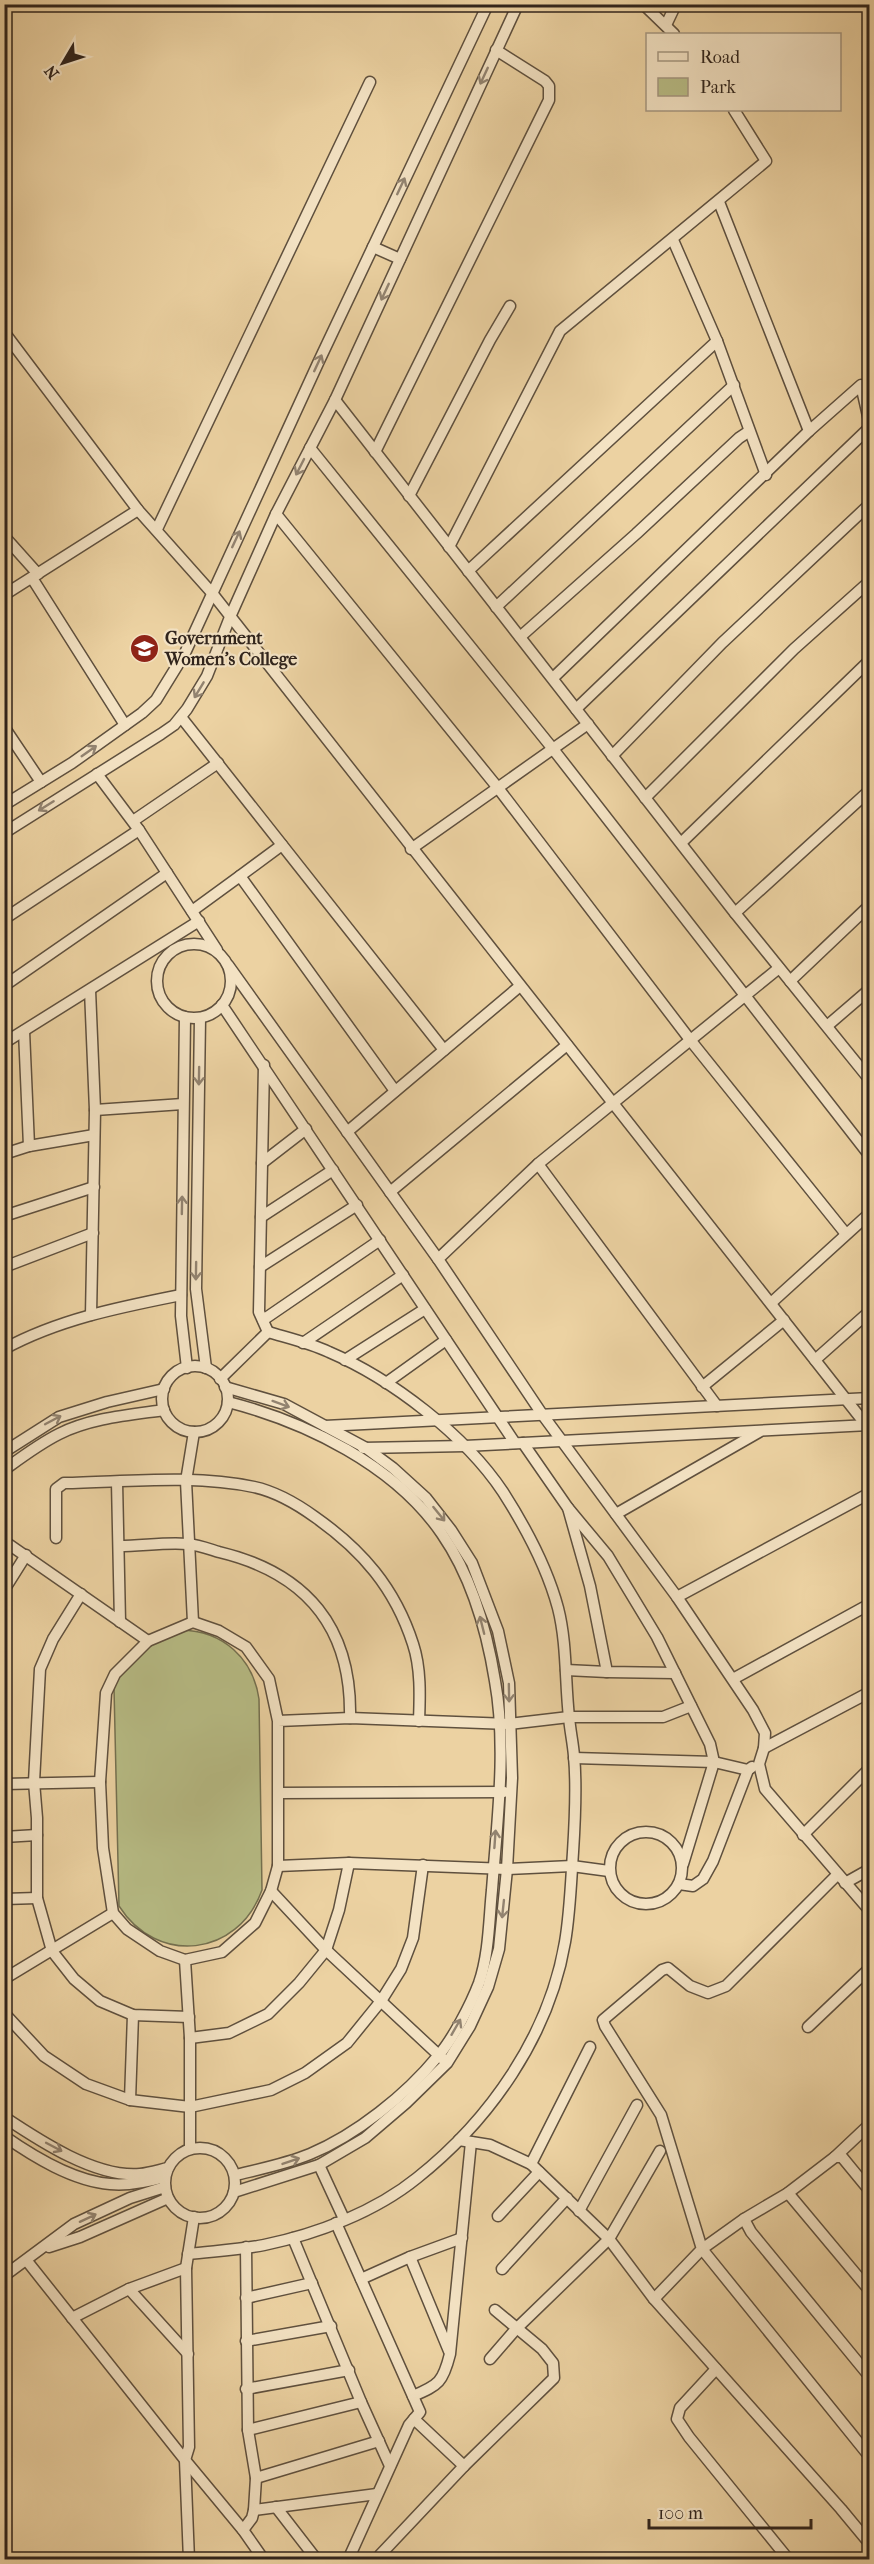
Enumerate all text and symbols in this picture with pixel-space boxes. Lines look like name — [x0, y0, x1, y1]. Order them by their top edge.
north arrow — [33, 33, 93, 93]
legend — [646, 33, 841, 111]
text: Road — [700, 47, 740, 68]
text: N — [40, 61, 63, 83]
one-way arrow — [478, 67, 490, 85]
text: Park — [700, 77, 737, 98]
one-way arrow — [396, 178, 408, 196]
one-way arrow — [378, 282, 390, 300]
one-way arrow — [313, 354, 325, 372]
one-way arrow — [294, 458, 306, 476]
one-way arrow — [231, 531, 243, 549]
place label: Government Women's College — [164, 628, 297, 670]
school or university icon: Government Women's College — [128, 632, 160, 664]
one-way arrow — [192, 681, 204, 698]
one-way arrow — [81, 745, 97, 757]
one-way arrow — [38, 801, 55, 813]
one-way arrow — [193, 1066, 205, 1086]
one-way arrow — [176, 1195, 187, 1215]
one-way arrow — [191, 1261, 202, 1281]
one-way arrow — [271, 1399, 290, 1410]
one-way arrow — [44, 1414, 62, 1425]
one-way arrow — [433, 1506, 446, 1522]
one-way arrow — [475, 1616, 487, 1635]
one-way arrow — [503, 1683, 515, 1703]
one-way arrow — [490, 1830, 501, 1850]
one-way arrow — [497, 1898, 508, 1918]
one-way arrow — [450, 2019, 462, 2036]
one-way arrow — [45, 2142, 63, 2153]
one-way arrow — [281, 2154, 300, 2165]
one-way arrow — [79, 2211, 97, 2222]
scale bar — [649, 2492, 811, 2530]
text: 100 m — [658, 2503, 703, 2524]

